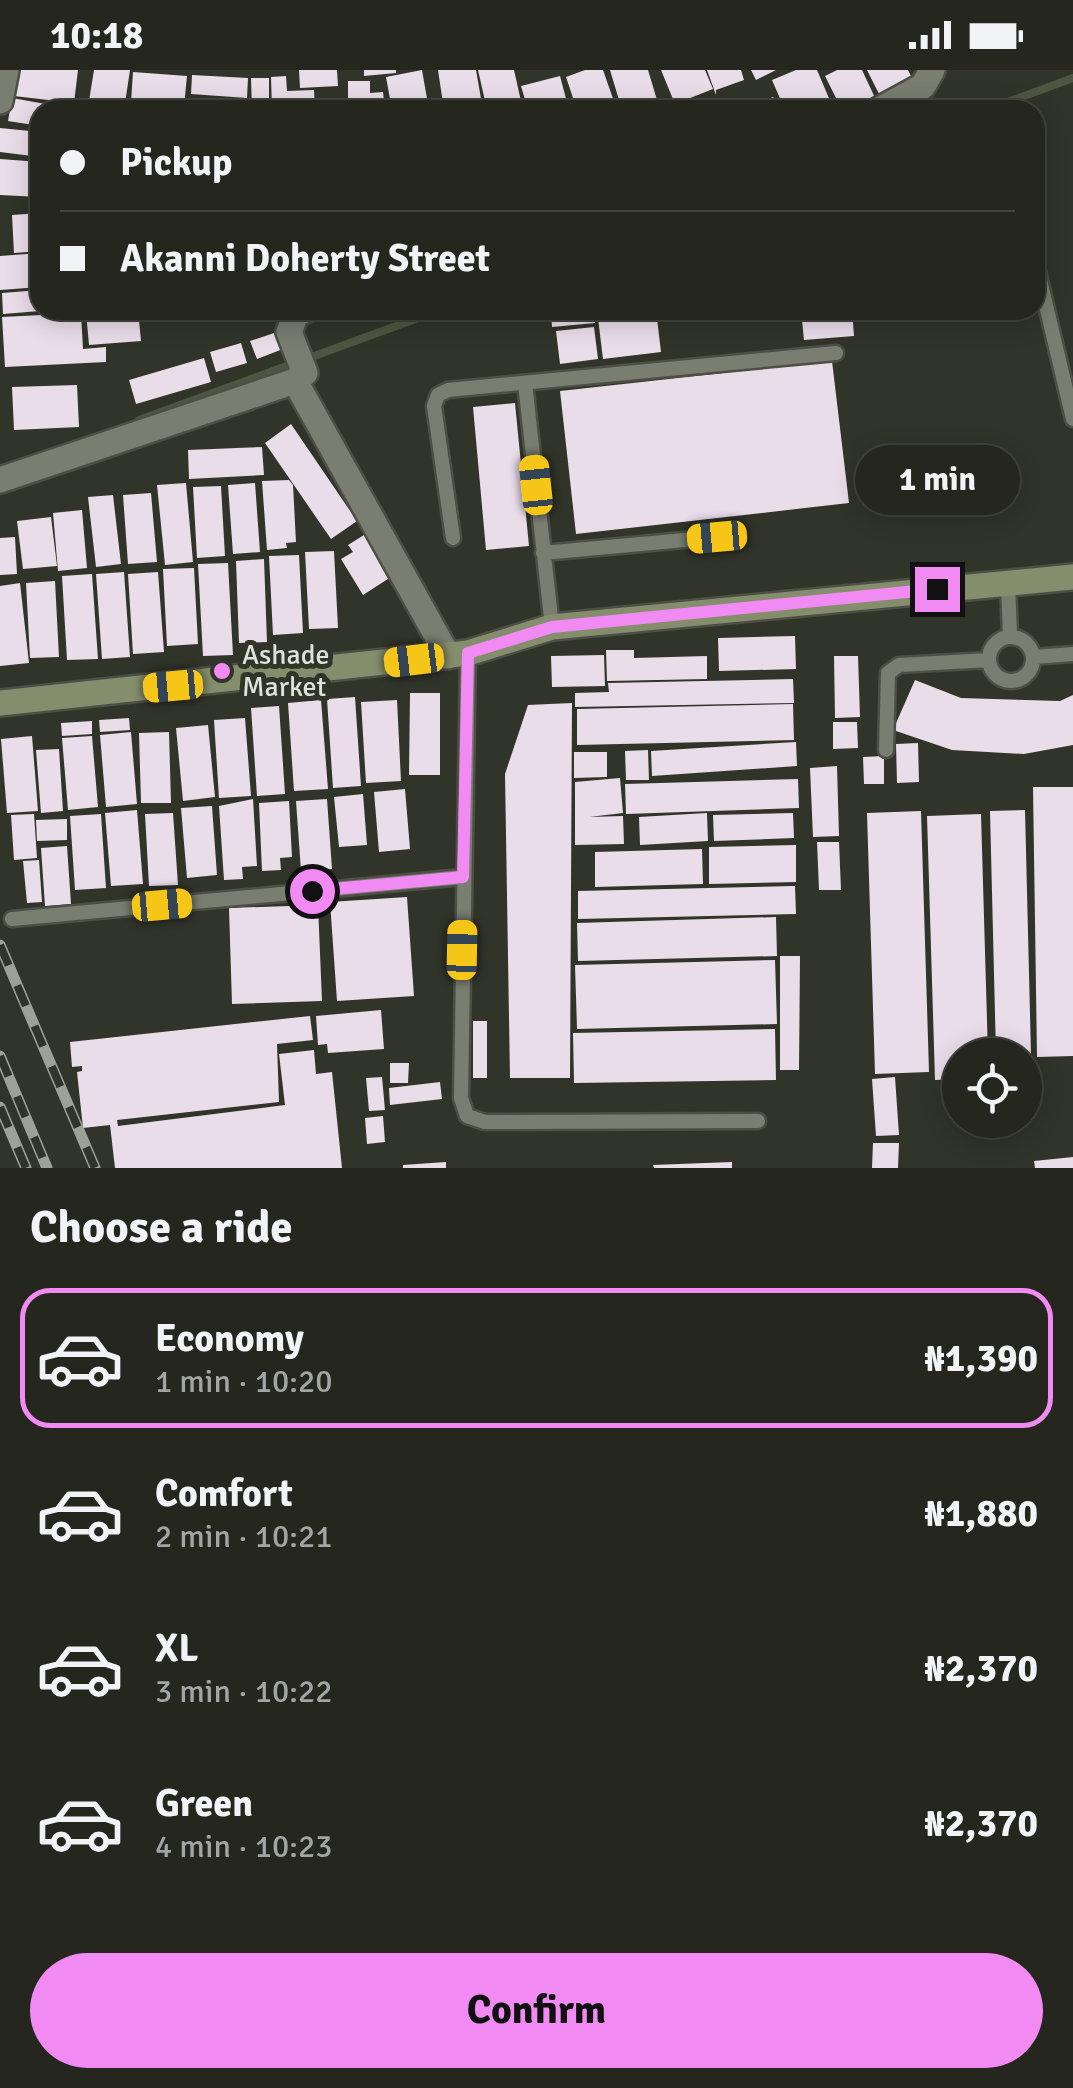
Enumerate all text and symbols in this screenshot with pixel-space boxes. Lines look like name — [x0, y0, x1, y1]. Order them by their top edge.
text: 10:18 — [50, 12, 143, 59]
text: Pickup — [120, 139, 232, 186]
text: Akanni Doherty Street — [120, 235, 490, 282]
callout: 1 min — [854, 444, 1020, 514]
car — [518, 454, 554, 516]
text: 1 min — [899, 460, 976, 499]
car — [686, 519, 748, 555]
route end — [915, 567, 960, 612]
place label: Ashade Market — [242, 638, 330, 704]
car — [382, 641, 446, 679]
marker: Ashade Market — [211, 660, 233, 682]
car — [142, 668, 204, 704]
route start — [290, 869, 335, 914]
car — [131, 887, 193, 923]
car — [446, 920, 478, 980]
map controls — [942, 1038, 1042, 1138]
button: locate — [942, 1038, 1042, 1138]
text: Choose a ride — [30, 1200, 293, 1255]
icon: car — [35, 1313, 125, 1403]
text: Economy — [155, 1315, 304, 1362]
text: ₦1,390 — [924, 1335, 1038, 1382]
text: 1 min · 10:20 — [155, 1362, 333, 1401]
icon: car — [35, 1468, 125, 1558]
text: Comfort — [155, 1470, 293, 1517]
text: ₦1,880 — [924, 1490, 1038, 1537]
text: 2 min · 10:21 — [155, 1517, 333, 1556]
icon: car — [35, 1623, 125, 1713]
text: XL — [155, 1625, 198, 1672]
text: ₦2,370 — [924, 1645, 1038, 1692]
text: 3 min · 10:22 — [155, 1672, 333, 1711]
icon: car — [35, 1778, 125, 1868]
text: Green — [155, 1780, 253, 1827]
text: ₦2,370 — [924, 1800, 1038, 1847]
text: 4 min · 10:23 — [155, 1827, 333, 1866]
button: Confirm — [30, 1953, 1043, 2068]

